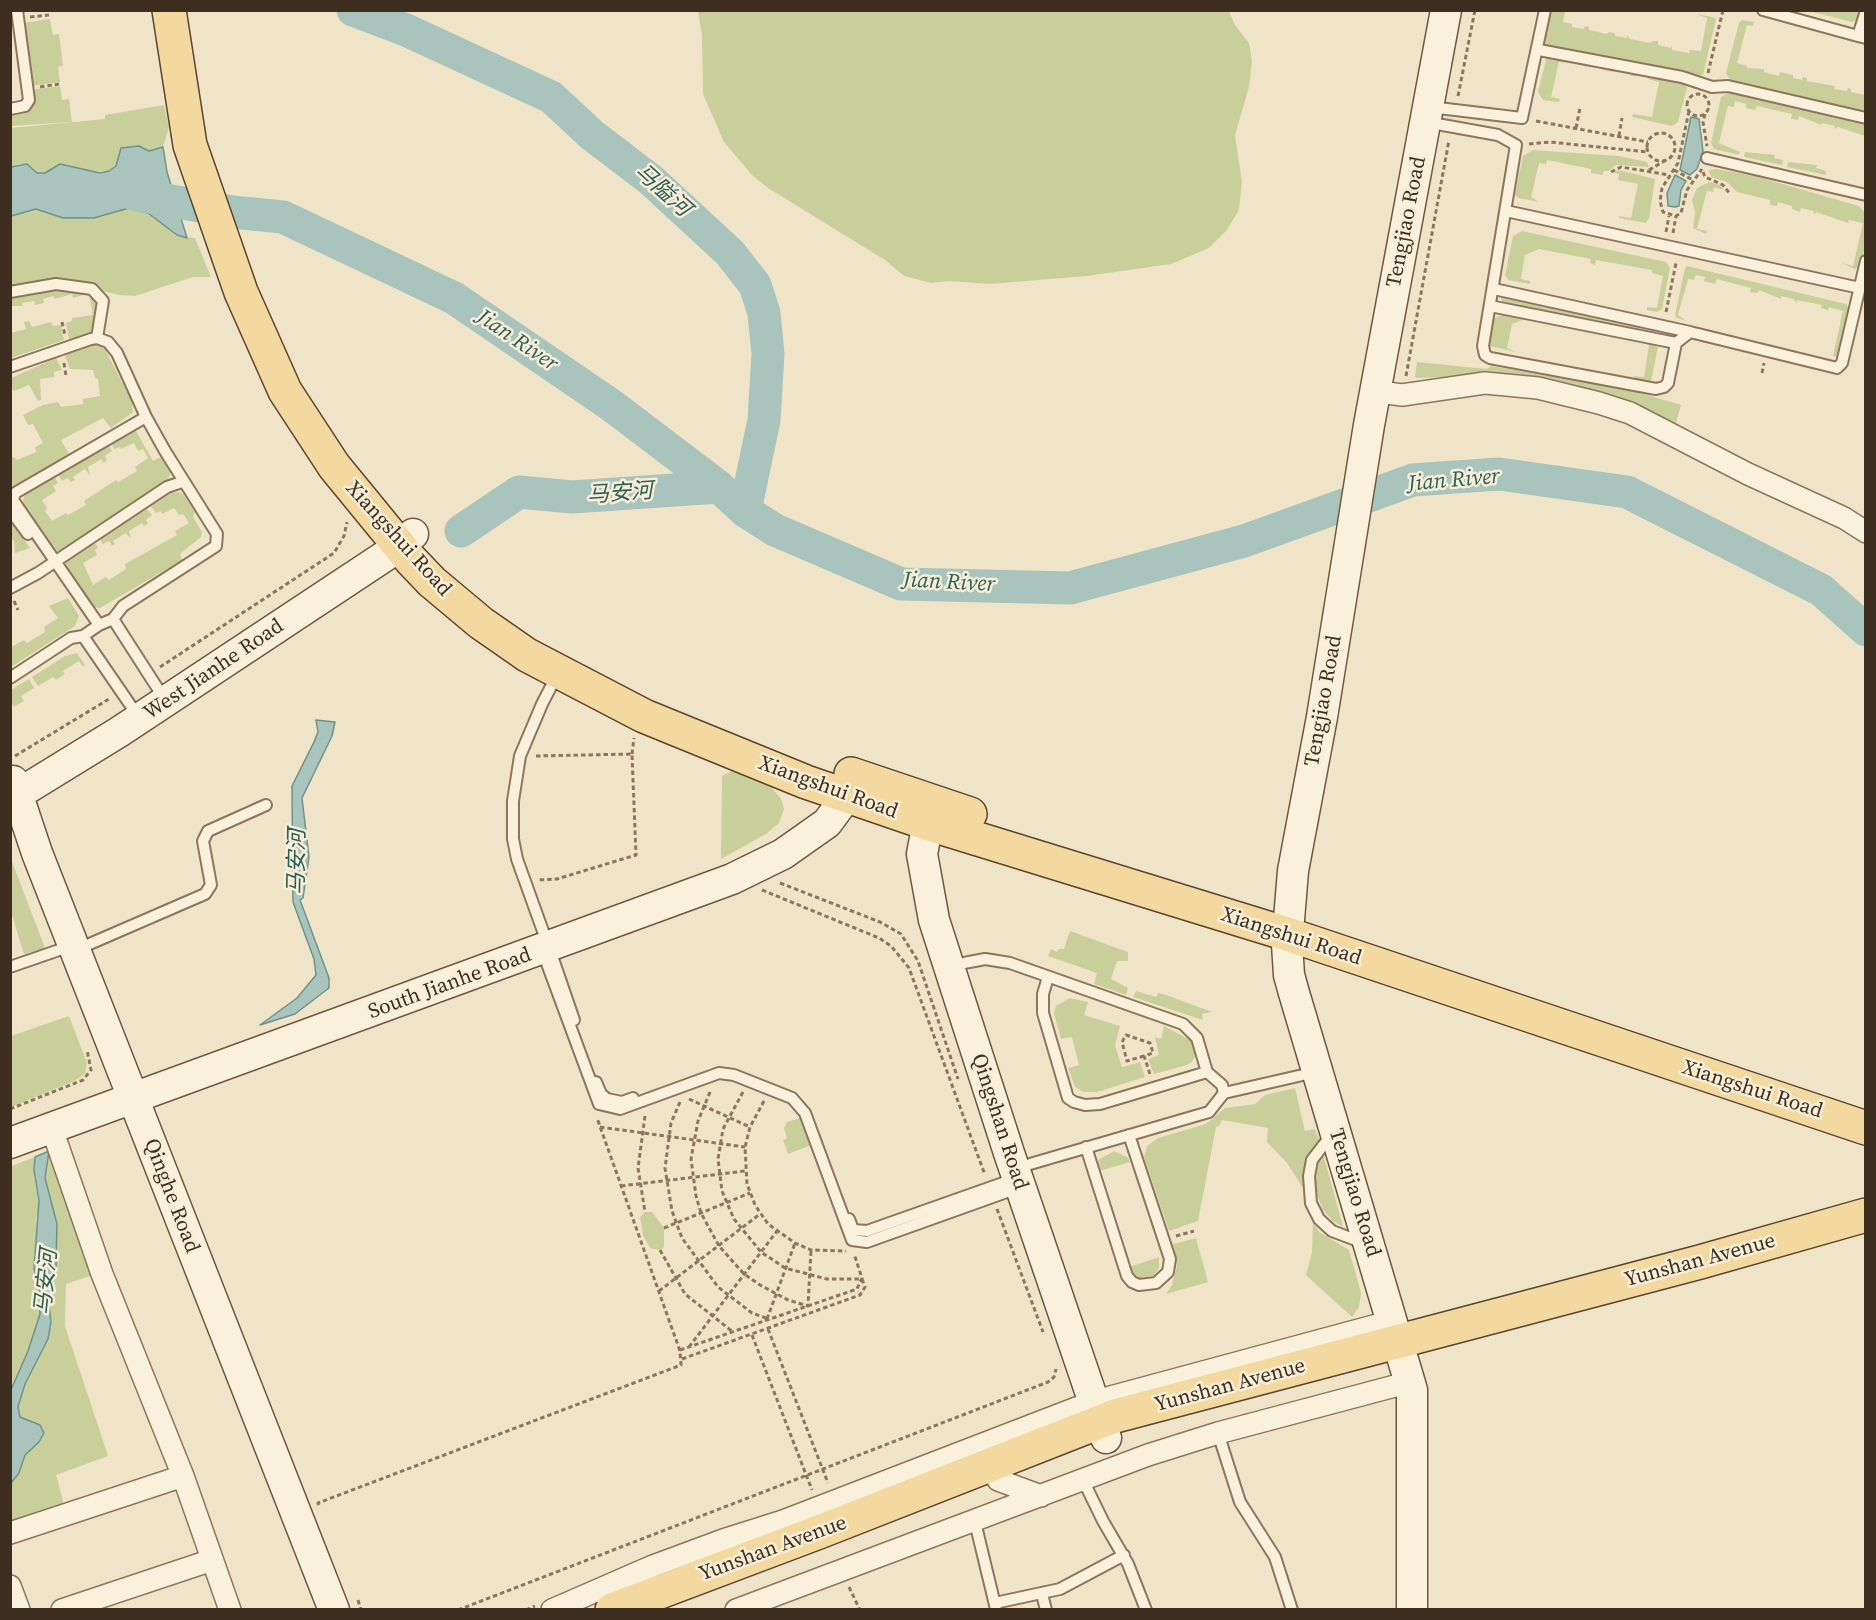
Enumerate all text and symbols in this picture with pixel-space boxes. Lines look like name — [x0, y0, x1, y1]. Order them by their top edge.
street label: Tengjiao Road — [1382, 154, 1432, 290]
water label: 马隘河 — [629, 159, 695, 223]
water label: Jian River — [471, 304, 563, 378]
water label: Jian River — [1407, 464, 1501, 498]
street label: Xiangshui Road — [340, 476, 456, 602]
water label: 马安河 — [586, 479, 654, 509]
water label: Jian River — [902, 567, 996, 599]
street label: West Jianhe Road — [139, 614, 289, 726]
street label: Tengjiao Road — [1300, 633, 1348, 769]
street label: Xiangshui Road — [755, 751, 901, 825]
water label: 马安河 — [284, 829, 312, 895]
street label: Xiangshui Road — [1217, 902, 1365, 972]
street label: South Jianhe Road — [365, 943, 535, 1025]
street label: Qingshan Road — [965, 1051, 1033, 1193]
street label: Xiangshui Road — [1678, 1055, 1826, 1125]
street label: Tengjiao Road — [1323, 1126, 1385, 1260]
street label: Qinghe Road — [138, 1135, 204, 1257]
street label: Yunshan Avenue — [1622, 1229, 1778, 1293]
water label: 马安河 — [30, 1248, 64, 1316]
street label: Yunshan Avenue — [1152, 1354, 1308, 1418]
street label: Yunshan Avenue — [696, 1511, 850, 1587]

